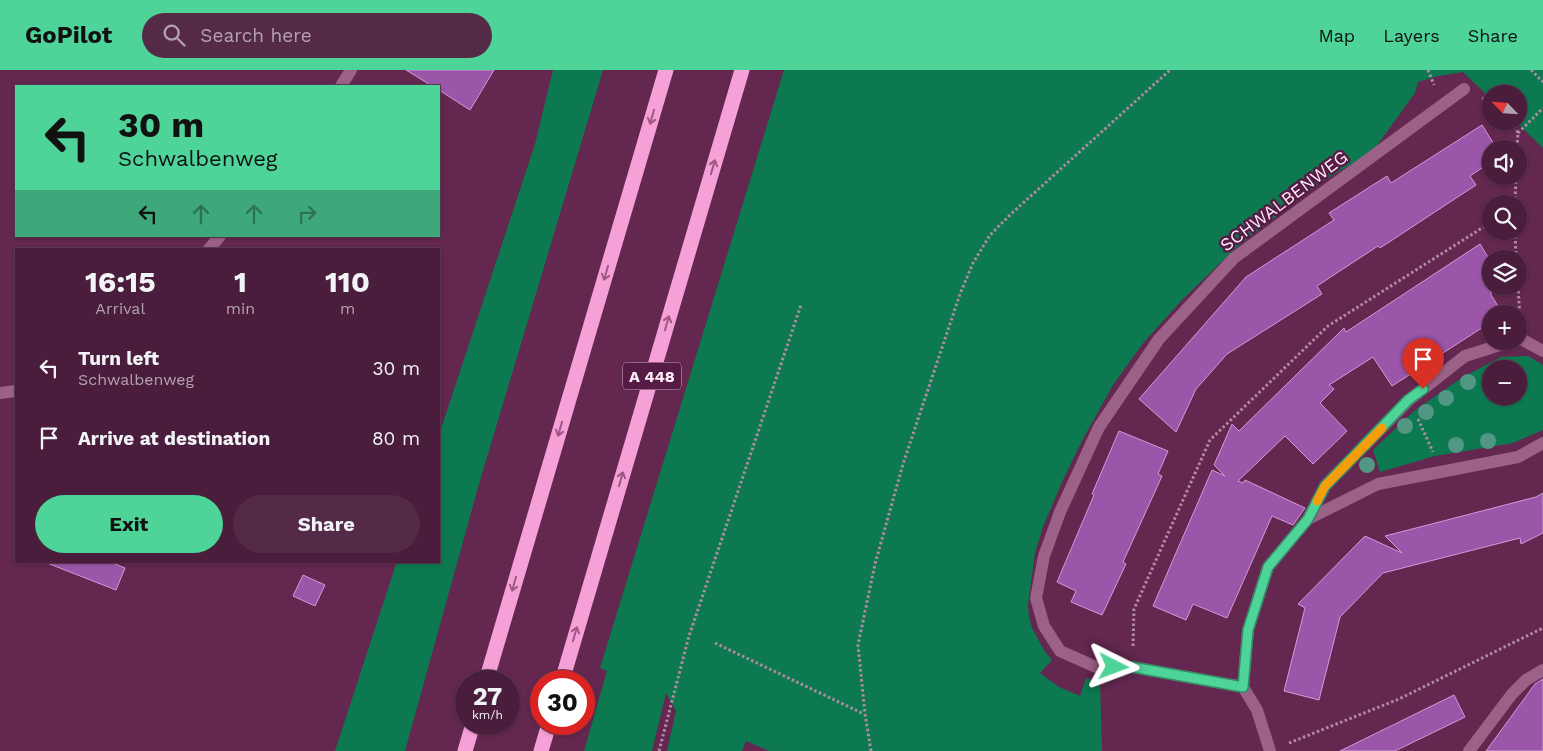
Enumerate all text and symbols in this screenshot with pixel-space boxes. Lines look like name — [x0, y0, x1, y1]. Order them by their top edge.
search box — [142, 13, 492, 58]
text: GoPilot — [25, 21, 112, 49]
icon: search — [160, 21, 188, 49]
text: Search here — [200, 24, 312, 47]
text: Map — [1318, 25, 1355, 46]
text: Layers — [1383, 25, 1440, 46]
text: Share — [1468, 25, 1518, 46]
north arrow — [1482, 85, 1528, 130]
map controls — [1482, 85, 1527, 405]
text: 30 m — [118, 104, 204, 146]
icon: left — [35, 105, 100, 170]
one-way arrow — [646, 108, 656, 124]
button: sound — [1482, 140, 1527, 185]
text: Schwalbenweg — [118, 146, 278, 171]
street label: SCHWALBENWEG — [1216, 146, 1352, 255]
one-way arrow — [709, 159, 719, 175]
button: search — [1482, 195, 1527, 240]
icon: left — [134, 200, 162, 228]
icon: ahead — [187, 200, 215, 228]
icon: ahead — [240, 200, 268, 228]
icon: right — [293, 200, 321, 228]
button: layers — [1482, 250, 1527, 295]
text: 16:15 — [85, 264, 156, 299]
text: 1 — [234, 264, 247, 299]
text: 110 — [325, 264, 370, 299]
one-way arrow — [601, 264, 611, 280]
text: Arrival — [95, 299, 145, 318]
text: min — [226, 299, 255, 318]
text: m — [340, 299, 355, 318]
button: + — [1482, 305, 1527, 350]
one-way arrow — [663, 315, 673, 331]
pin — [1402, 338, 1444, 389]
icon: arrive — [1409, 345, 1437, 373]
text: Turn left — [78, 347, 159, 370]
icon: left — [35, 354, 63, 382]
text: 30 m — [373, 357, 420, 380]
button: − — [1482, 360, 1527, 405]
road number: A 448 — [623, 362, 681, 390]
text: Schwalbenweg — [78, 370, 194, 389]
one-way arrow — [555, 420, 565, 436]
icon: arrive — [35, 424, 63, 452]
text: Arrive at destination — [78, 427, 270, 450]
text: 80 m — [372, 427, 420, 450]
one-way arrow — [617, 471, 627, 487]
button: Exit — [35, 495, 223, 553]
button: Share — [233, 495, 420, 553]
one-way arrow — [509, 576, 519, 592]
one-way arrow — [571, 627, 581, 643]
position arrow — [1087, 640, 1139, 692]
speed limit sign: 30 — [530, 670, 595, 735]
text: 27 — [473, 682, 502, 711]
text: km/h — [472, 708, 503, 722]

